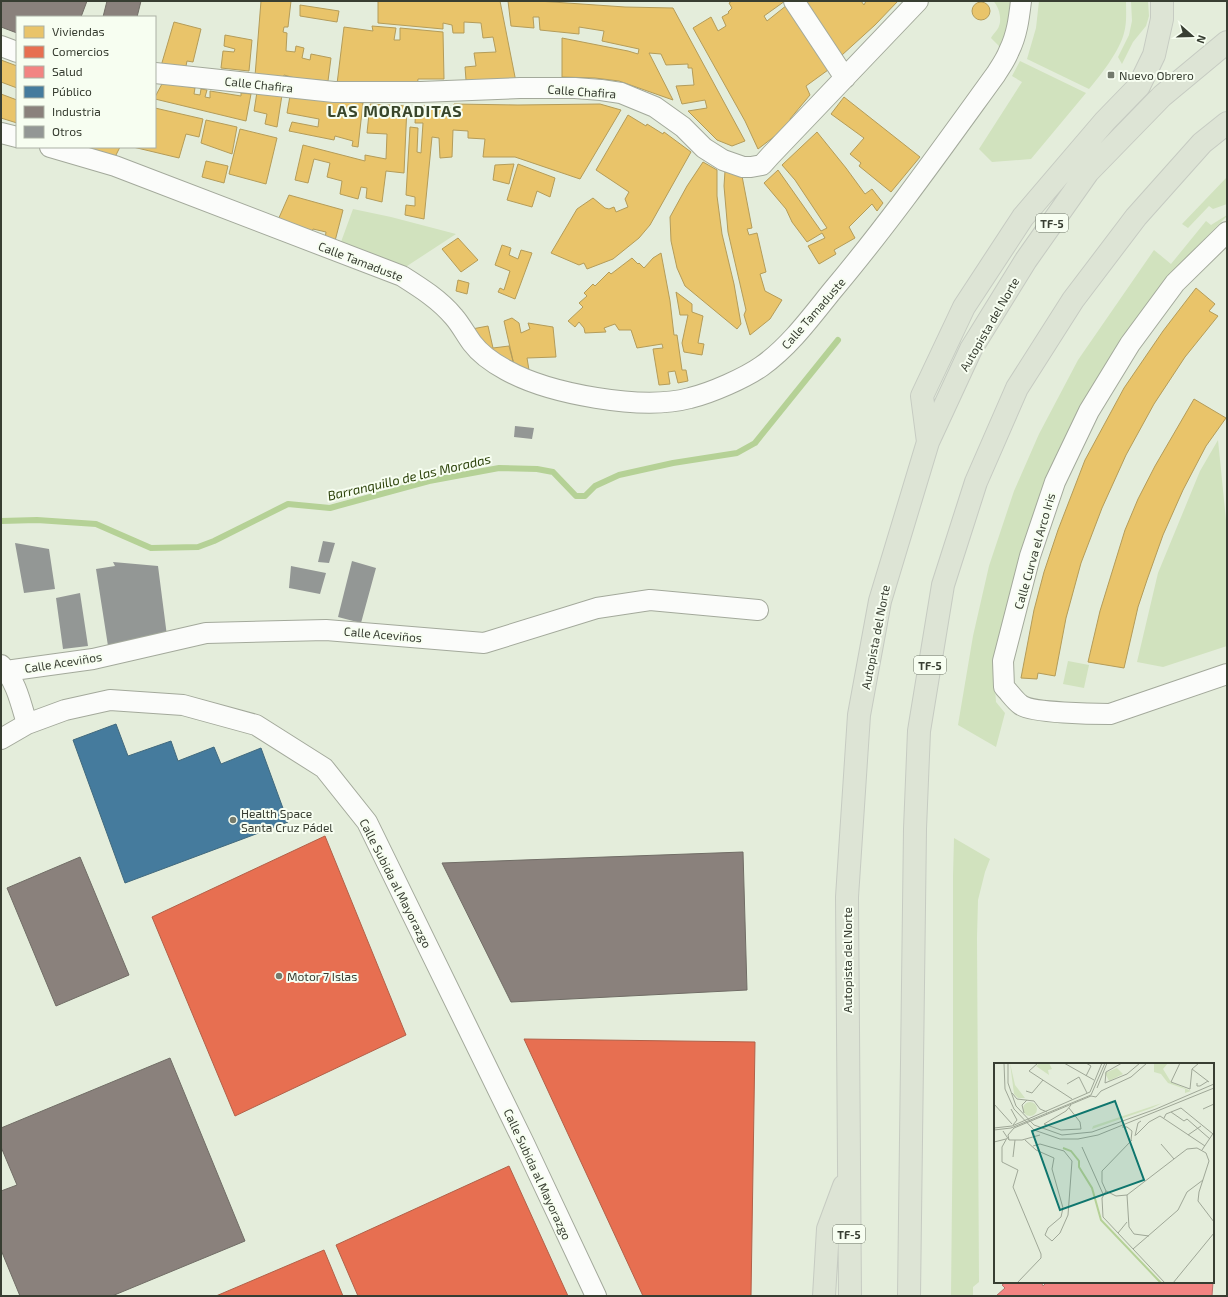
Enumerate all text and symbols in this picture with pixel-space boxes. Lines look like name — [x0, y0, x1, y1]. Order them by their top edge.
legend — [16, 16, 156, 148]
north arrow — [1172, 16, 1212, 56]
text: Viviendas — [52, 24, 105, 38]
text: N — [1194, 34, 1209, 46]
text: Comercios — [52, 44, 109, 58]
text: Salud — [52, 64, 83, 78]
place label: Nuevo Obrero — [1119, 68, 1194, 82]
marker: Nuevo Obrero — [1106, 70, 1116, 80]
street label: Calle Chafira — [224, 73, 294, 95]
street label: Calle Chafira — [547, 82, 617, 100]
text: Público — [52, 84, 92, 98]
district label: LAS MORADITAS — [327, 101, 463, 120]
text: Industria — [52, 104, 101, 118]
text: Otros — [52, 124, 82, 138]
road number: TF-5 — [1036, 214, 1068, 232]
street label: Calle Tamaduste — [317, 238, 405, 284]
street label: Calle Tamaduste — [778, 275, 848, 351]
street label: Autopista del Norte — [956, 275, 1022, 373]
water label: Barranquillo de las Moradas — [326, 450, 493, 504]
street label: Calle Curva el Arco Iris — [1011, 491, 1057, 611]
street label: Autopista del Norte — [858, 584, 892, 690]
street label: Calle Aceviños — [343, 624, 423, 644]
street label: Calle Aceviños — [23, 649, 103, 675]
road number: TF-5 — [914, 656, 946, 674]
place label: Health Space Santa Cruz Pádel — [241, 806, 333, 834]
marker: Health Space Santa Cruz Pádel — [228, 815, 238, 825]
street label: Calle Subida al Mayorazgo — [357, 816, 435, 950]
street label: Autopista del Norte — [840, 907, 854, 1013]
place label: Motor 7 Islas — [287, 969, 357, 983]
marker: Motor 7 Islas — [274, 971, 284, 981]
inset map — [994, 1063, 1214, 1283]
street label: Calle Subida al Mayorazgo — [501, 1106, 575, 1242]
road number: TF-5 — [833, 1225, 865, 1243]

